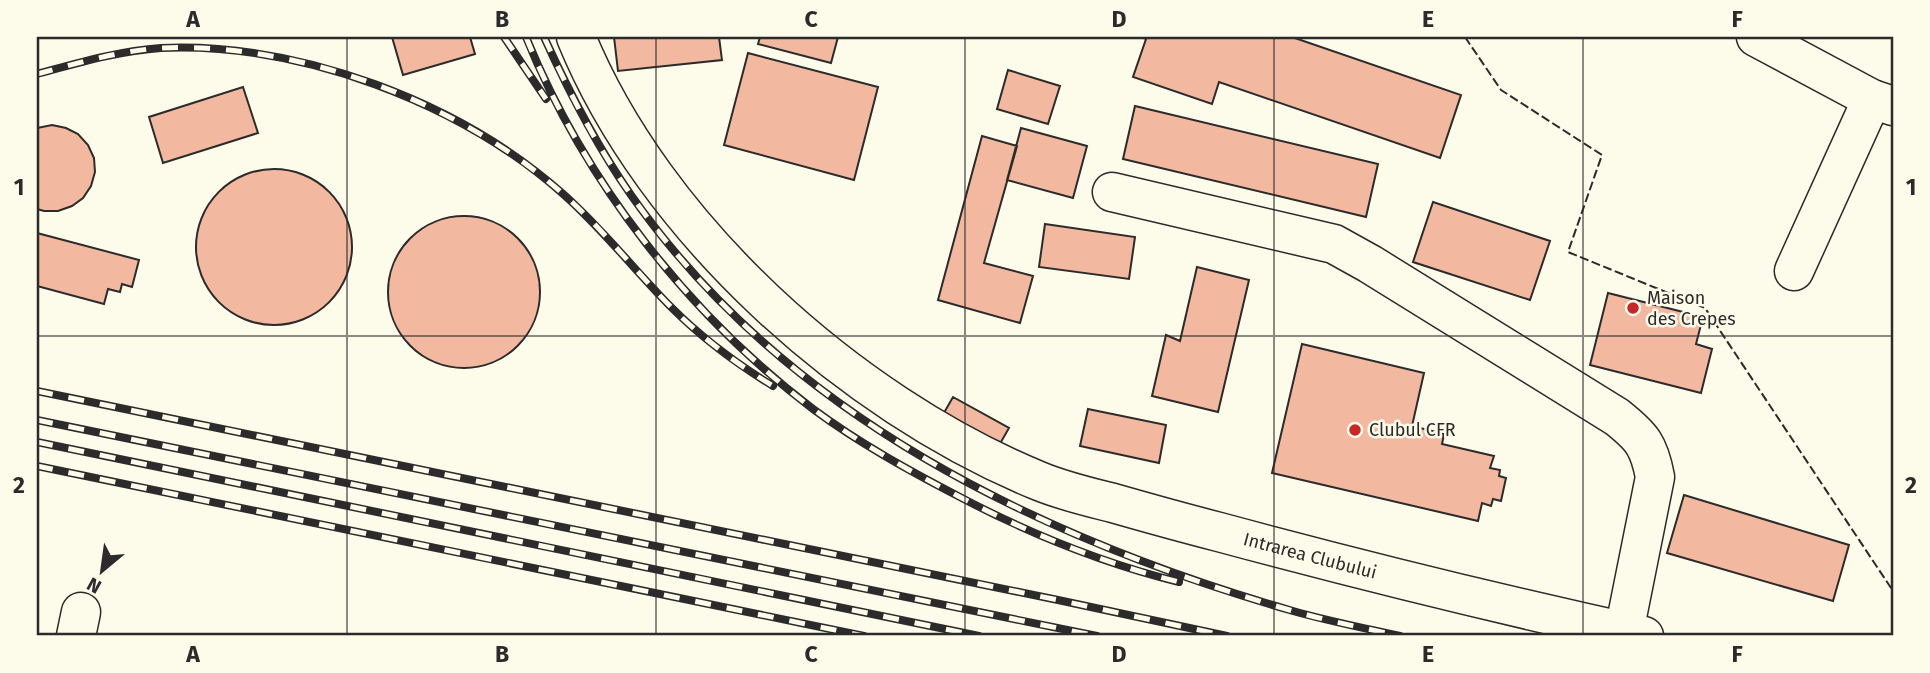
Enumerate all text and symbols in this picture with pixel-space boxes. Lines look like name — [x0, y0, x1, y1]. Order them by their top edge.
text: A — [185, 5, 200, 33]
text: B — [495, 5, 509, 33]
text: C — [804, 5, 818, 33]
text: D — [1112, 5, 1127, 33]
text: E — [1422, 5, 1434, 33]
text: F — [1731, 5, 1743, 33]
text: 1 — [14, 173, 24, 201]
text: 1 — [1906, 173, 1916, 201]
place label: Maison des Crepes — [1647, 287, 1736, 330]
marker: Maison des Crepes — [1625, 300, 1641, 316]
place label: Clubul CFR — [1369, 419, 1456, 441]
marker: Clubul CFR — [1347, 422, 1363, 438]
text: 2 — [13, 471, 25, 499]
text: 2 — [1905, 471, 1917, 499]
street label: Intrarea Clubului — [1241, 528, 1379, 584]
north arrow — [66, 536, 136, 606]
text: N — [83, 572, 105, 599]
text: A — [185, 640, 200, 668]
text: B — [495, 640, 509, 668]
text: C — [804, 640, 818, 668]
text: D — [1112, 640, 1127, 668]
text: E — [1422, 640, 1434, 668]
text: F — [1731, 640, 1743, 668]

